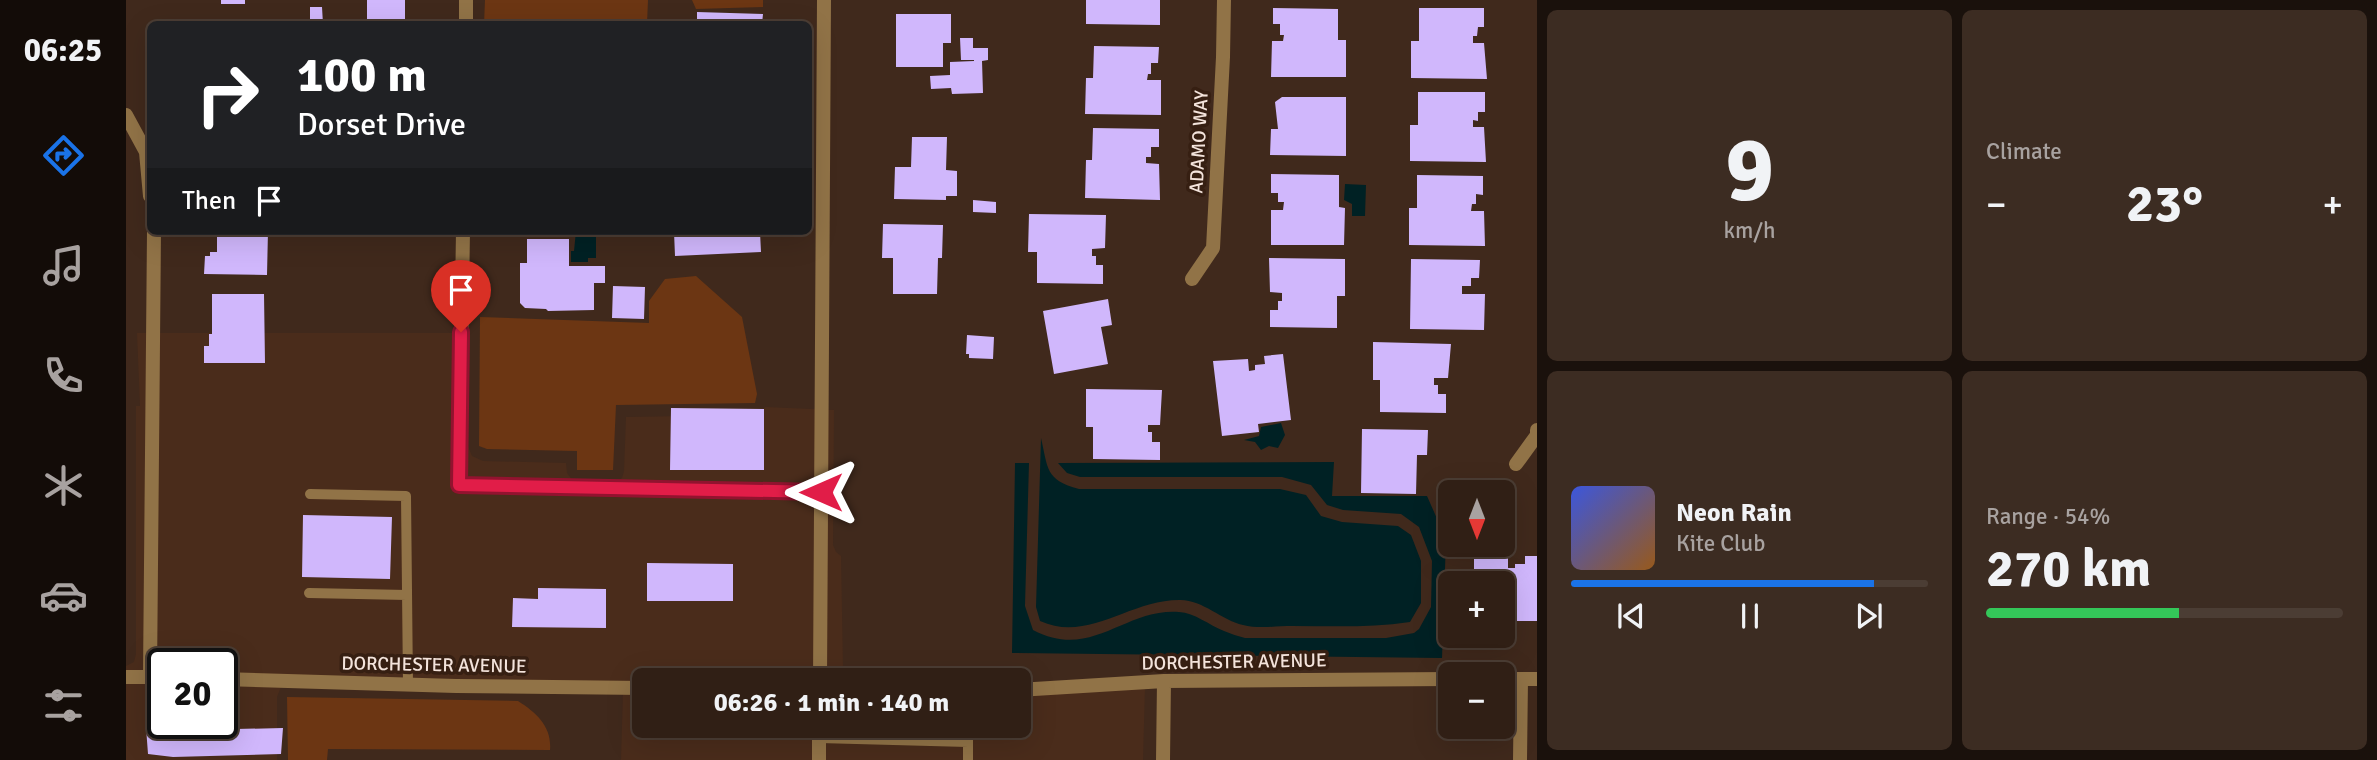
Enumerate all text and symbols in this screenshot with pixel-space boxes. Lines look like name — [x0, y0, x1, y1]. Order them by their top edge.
text: 06:25 — [24, 31, 102, 70]
text: 100 m — [297, 45, 427, 105]
icon: right — [182, 49, 273, 140]
street label: ADAMO WAY — [1184, 89, 1214, 194]
text: Dorset Drive — [297, 105, 466, 144]
text: 9 — [1725, 114, 1774, 227]
icon: directions — [39, 131, 88, 180]
text: Climate — [1986, 137, 2062, 166]
text: 23° — [2126, 172, 2203, 236]
text: − — [1986, 181, 2007, 228]
text: + — [2322, 181, 2343, 228]
icon: arrive — [250, 182, 288, 220]
text: Then — [182, 185, 236, 217]
text: km/h — [1723, 216, 1776, 245]
icon: music — [39, 241, 88, 290]
pin — [431, 260, 491, 332]
icon: arrive — [442, 271, 480, 309]
icon: phone — [39, 351, 88, 400]
position arrow — [784, 455, 858, 529]
icon: climate — [39, 461, 88, 510]
north arrow — [1438, 480, 1516, 556]
map controls — [1438, 480, 1515, 739]
text: Neon Rain — [1676, 497, 1792, 529]
text: Range · 54% — [1986, 502, 2110, 531]
text: Kite Club — [1676, 529, 1765, 558]
text: 270 km — [1986, 537, 2151, 601]
icon: car — [39, 571, 88, 620]
button: + — [1438, 571, 1515, 648]
icon: previous — [1612, 597, 1650, 635]
icon: pause — [1731, 597, 1769, 635]
icon: next — [1850, 597, 1888, 635]
speed limit sign: 20 — [147, 648, 238, 739]
street label: DORCHESTER AVENUE — [1141, 648, 1327, 676]
street label: DORCHESTER AVENUE — [341, 651, 527, 679]
button: − — [1438, 662, 1515, 739]
icon: filters — [39, 681, 88, 730]
text: 06:26 · 1 min · 140 m — [714, 687, 949, 719]

